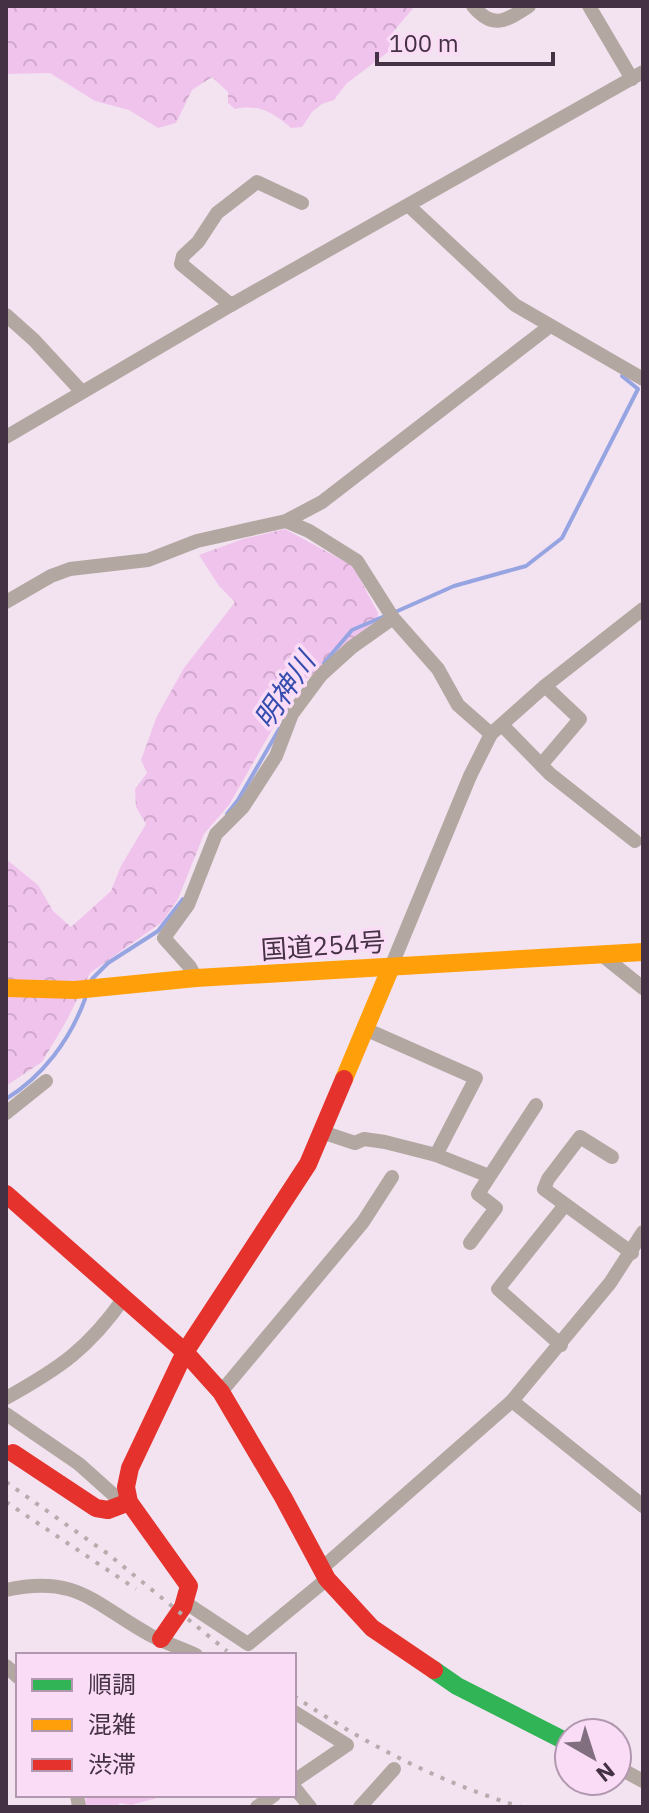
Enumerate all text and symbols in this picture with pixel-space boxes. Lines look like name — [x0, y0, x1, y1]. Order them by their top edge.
scale bar — [377, 16, 553, 66]
text: 100 m — [389, 27, 459, 59]
water label: 明神川 — [245, 642, 324, 735]
street label: 国道254号 — [260, 924, 386, 966]
legend — [16, 1653, 296, 1797]
text: 順調 — [88, 1668, 136, 1700]
text: 混雑 — [88, 1708, 136, 1740]
north arrow — [553, 1717, 633, 1797]
text: 渋滞 — [88, 1748, 136, 1780]
text: N — [591, 1757, 621, 1789]

